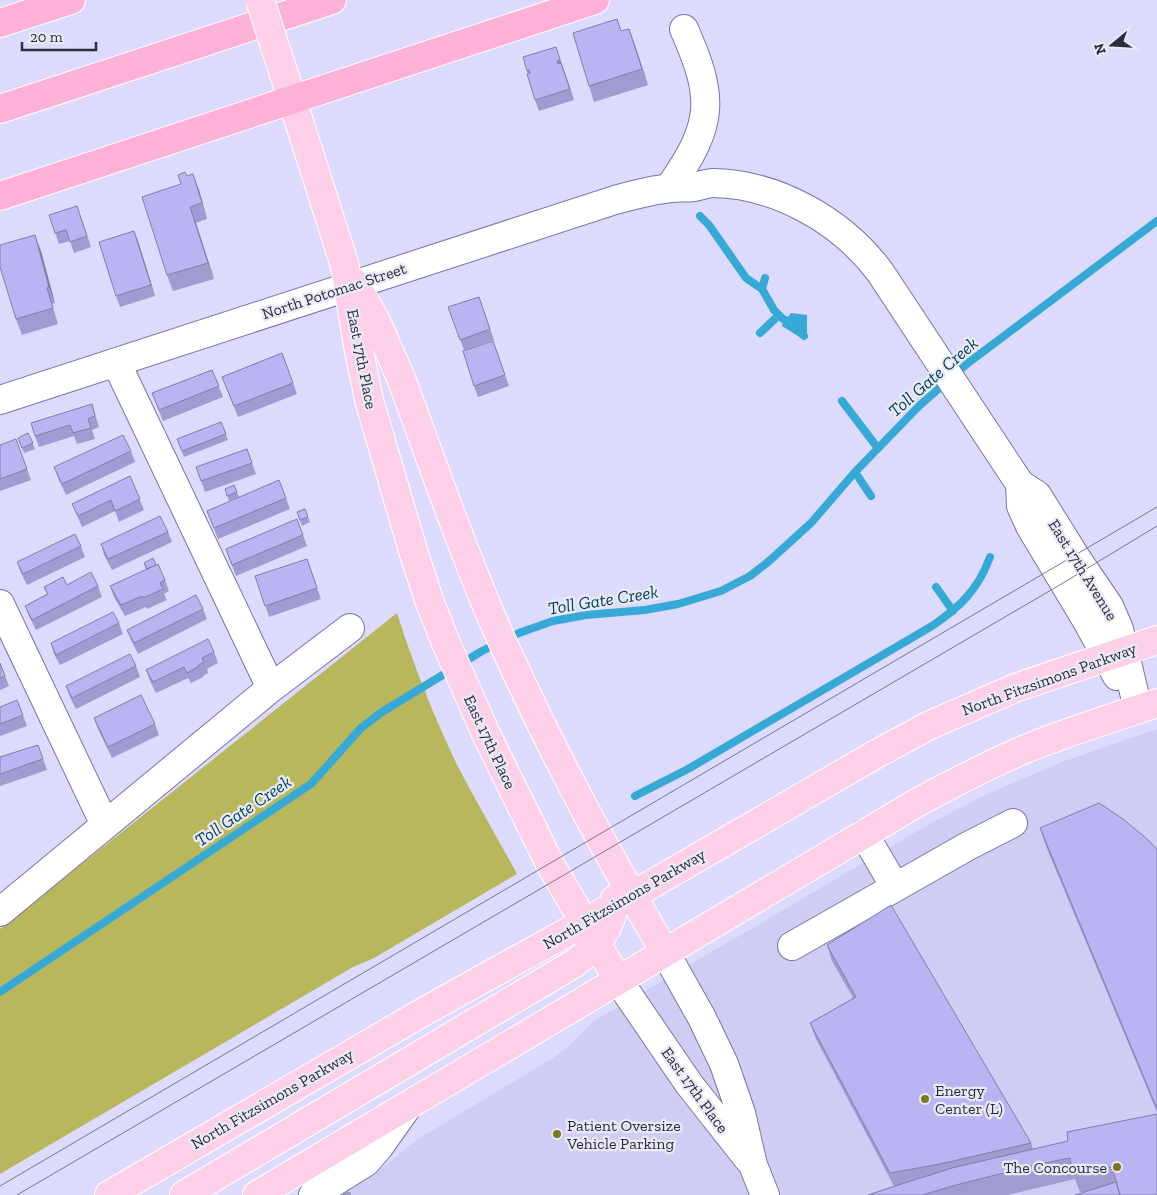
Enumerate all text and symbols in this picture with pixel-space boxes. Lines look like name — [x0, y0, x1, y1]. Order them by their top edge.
scale bar — [22, 20, 96, 52]
north arrow — [1087, 20, 1137, 70]
text: 20 m — [30, 28, 63, 46]
text: N — [1090, 41, 1110, 57]
street label: North Potomac Street — [259, 259, 409, 323]
street label: East 17th Place — [343, 307, 381, 411]
water label: Toll Gate Creek — [884, 332, 982, 422]
street label: East 17th Avenue — [1044, 516, 1122, 624]
water label: Toll Gate Creek — [546, 580, 660, 620]
street label: North Fitzsimons Parkway — [959, 638, 1140, 719]
street label: East 17th Place — [460, 692, 520, 792]
water label: Toll Gate Creek — [191, 771, 295, 851]
street label: North Fitzsimons Parkway — [539, 844, 709, 953]
street label: East 17th Place — [657, 1043, 733, 1137]
street label: North Fitzsimons Parkway — [187, 1044, 357, 1153]
place label: Energy Center (L) — [935, 1081, 1003, 1118]
marker: Energy Center (L) — [919, 1093, 931, 1105]
place label: Patient Oversize Vehicle Parking — [566, 1116, 681, 1153]
marker: Patient Oversize Vehicle Parking — [551, 1128, 563, 1140]
place label: The Concourse — [1003, 1158, 1107, 1177]
marker: The Concourse — [1111, 1161, 1123, 1173]

